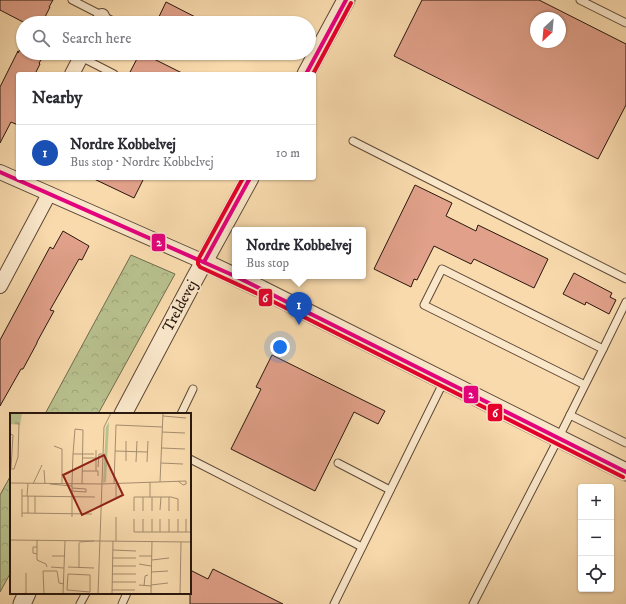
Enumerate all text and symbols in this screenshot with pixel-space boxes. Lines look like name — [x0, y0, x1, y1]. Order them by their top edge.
north arrow — [530, 12, 566, 48]
search box — [16, 16, 316, 60]
icon: search — [30, 27, 52, 49]
text: Search here — [62, 29, 131, 48]
text: Nearby — [32, 87, 82, 109]
text: Nordre Kobbelvej — [70, 135, 176, 154]
text: 1 — [43, 145, 47, 161]
text: 10 m — [276, 145, 300, 161]
text: Bus stop · Nordre Kobbelvej — [70, 154, 214, 170]
popup — [232, 227, 366, 279]
line badge: 2 — [151, 233, 166, 252]
text: 2 — [156, 236, 162, 250]
text: Nordre Kobbelvej — [246, 236, 352, 255]
text: Bus stop — [246, 255, 289, 271]
street label: Treldevej — [158, 277, 202, 335]
line badge: 6 — [258, 288, 273, 307]
text: 6 — [262, 292, 269, 306]
pin: 1 — [286, 292, 312, 325]
your location — [270, 337, 290, 357]
line badge: 2 — [463, 385, 479, 404]
text: 2 — [468, 388, 474, 402]
line badge: 6 — [487, 403, 503, 422]
text: 6 — [492, 407, 499, 421]
inset map — [10, 413, 191, 594]
map controls — [578, 484, 614, 592]
button: + — [578, 484, 614, 520]
button: − — [578, 520, 614, 556]
button: locate — [578, 556, 614, 592]

